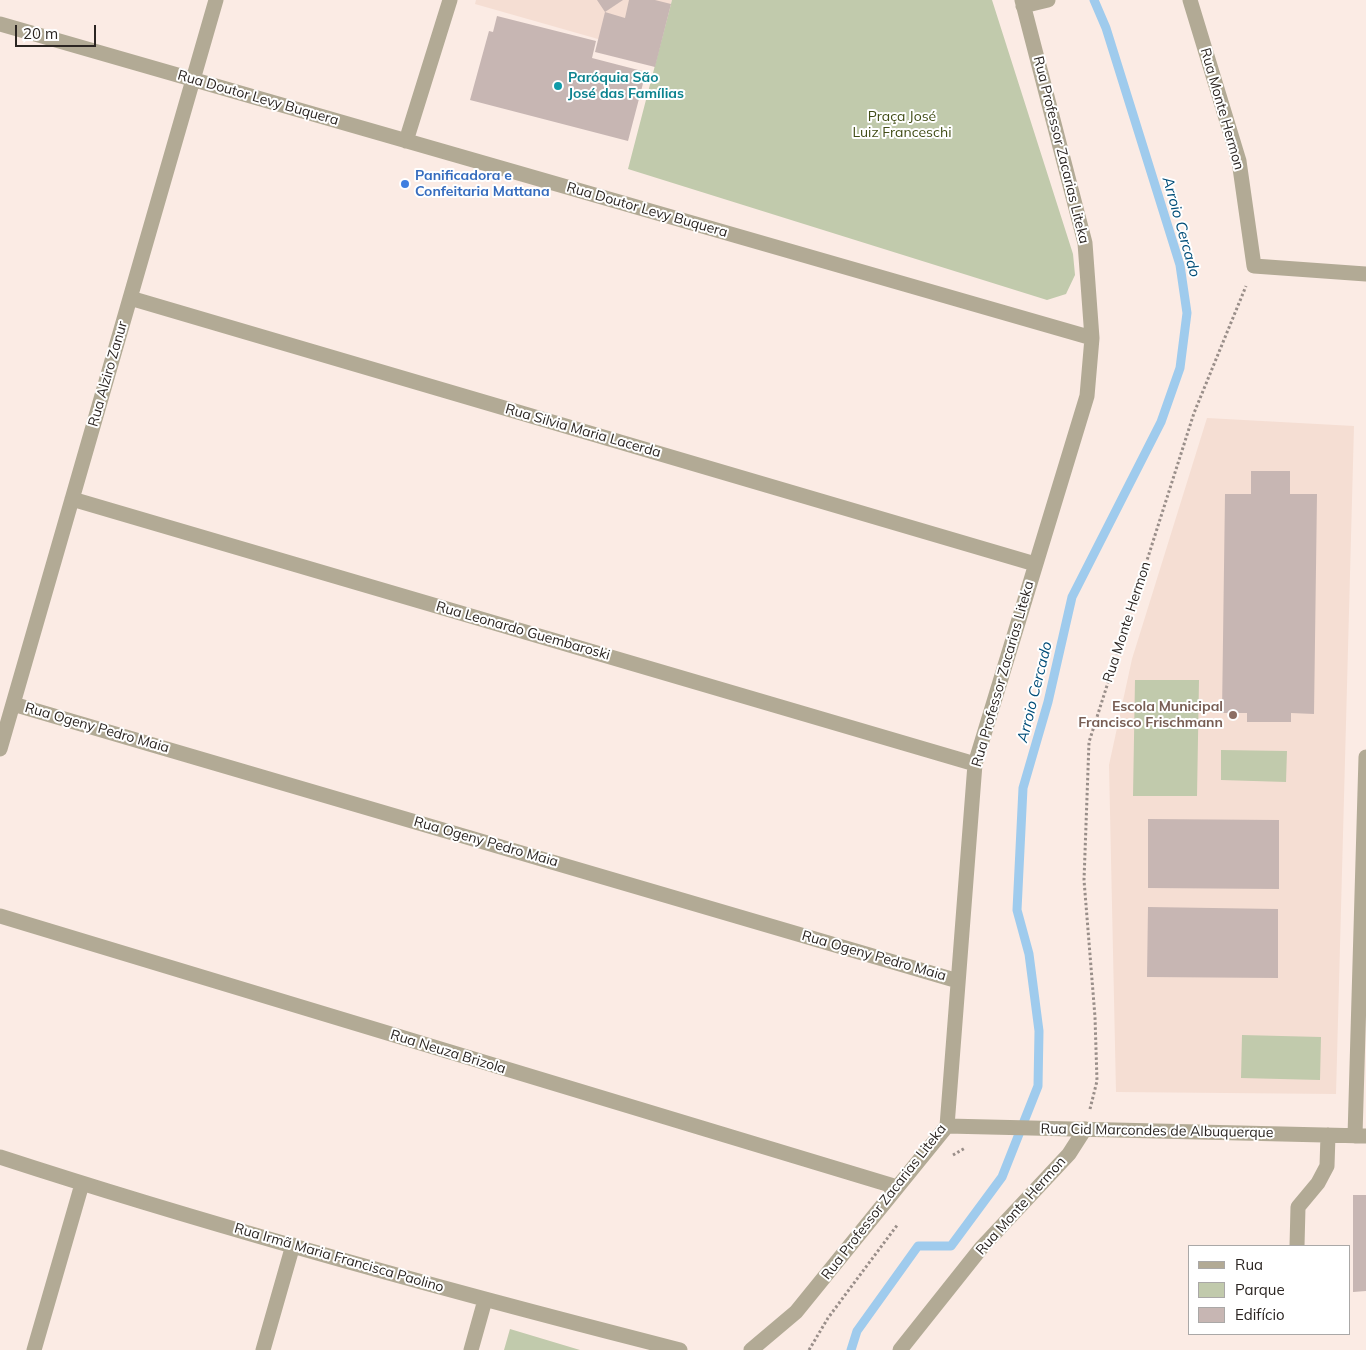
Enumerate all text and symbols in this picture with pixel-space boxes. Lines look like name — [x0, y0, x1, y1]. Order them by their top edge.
scale bar — [18, 15, 99, 47]
text: 20 m — [23, 24, 58, 43]
street label: Rua Monte Hermon — [1197, 46, 1247, 172]
street label: Rua Professor Zacarias Liteka — [1030, 54, 1092, 246]
street label: Rua Doutor Levy Buquera — [176, 67, 340, 129]
place label: Paróquia São José das Famílias — [568, 70, 684, 102]
marker: Paróquia São José das Famílias — [552, 80, 564, 92]
park label: Praça José Luiz Franceschi — [853, 109, 951, 142]
place label: Panificadora e Confeitaria Mattana — [415, 168, 550, 200]
water label: Arroio Cercado — [1158, 175, 1204, 279]
marker: Panificadora e Confeitaria Mattana — [399, 178, 411, 190]
street label: Rua Doutor Levy Buquera — [565, 179, 729, 241]
street label: Rua Alziro Zanur — [85, 319, 131, 429]
street label: Rua Silvia Maria Lacerda — [503, 401, 663, 461]
street label: Rua Monte Hermon — [1100, 559, 1154, 685]
street label: Rua Professor Zacarias Liteka — [968, 579, 1038, 769]
street label: Rua Leonardo Guembaroski — [434, 598, 612, 664]
water label: Arroio Cercado — [1014, 640, 1056, 744]
street label: Rua Ogeny Pedro Maia — [23, 699, 171, 757]
place label: Escola Municipal Francisco Frischmann — [1078, 699, 1223, 732]
marker: Escola Municipal Francisco Frischmann — [1227, 709, 1239, 721]
street label: Rua Ogeny Pedro Maia — [412, 813, 560, 871]
street label: Rua Ogeny Pedro Maia — [800, 927, 948, 985]
street label: Rua Neuza Brizola — [388, 1026, 508, 1078]
street label: Rua Professor Zacarias Liteka — [818, 1121, 950, 1283]
street label: Rua Cid Marcondes de Albuquerque — [1041, 1121, 1273, 1141]
street label: Rua Monte Hermon — [973, 1154, 1069, 1258]
street label: Rua Irmã Maria Francisca Paolino — [232, 1220, 446, 1296]
legend — [1188, 1245, 1351, 1335]
text: Rua — [1235, 1255, 1263, 1274]
text: Parque — [1235, 1280, 1285, 1299]
text: Edifício — [1235, 1305, 1285, 1324]

